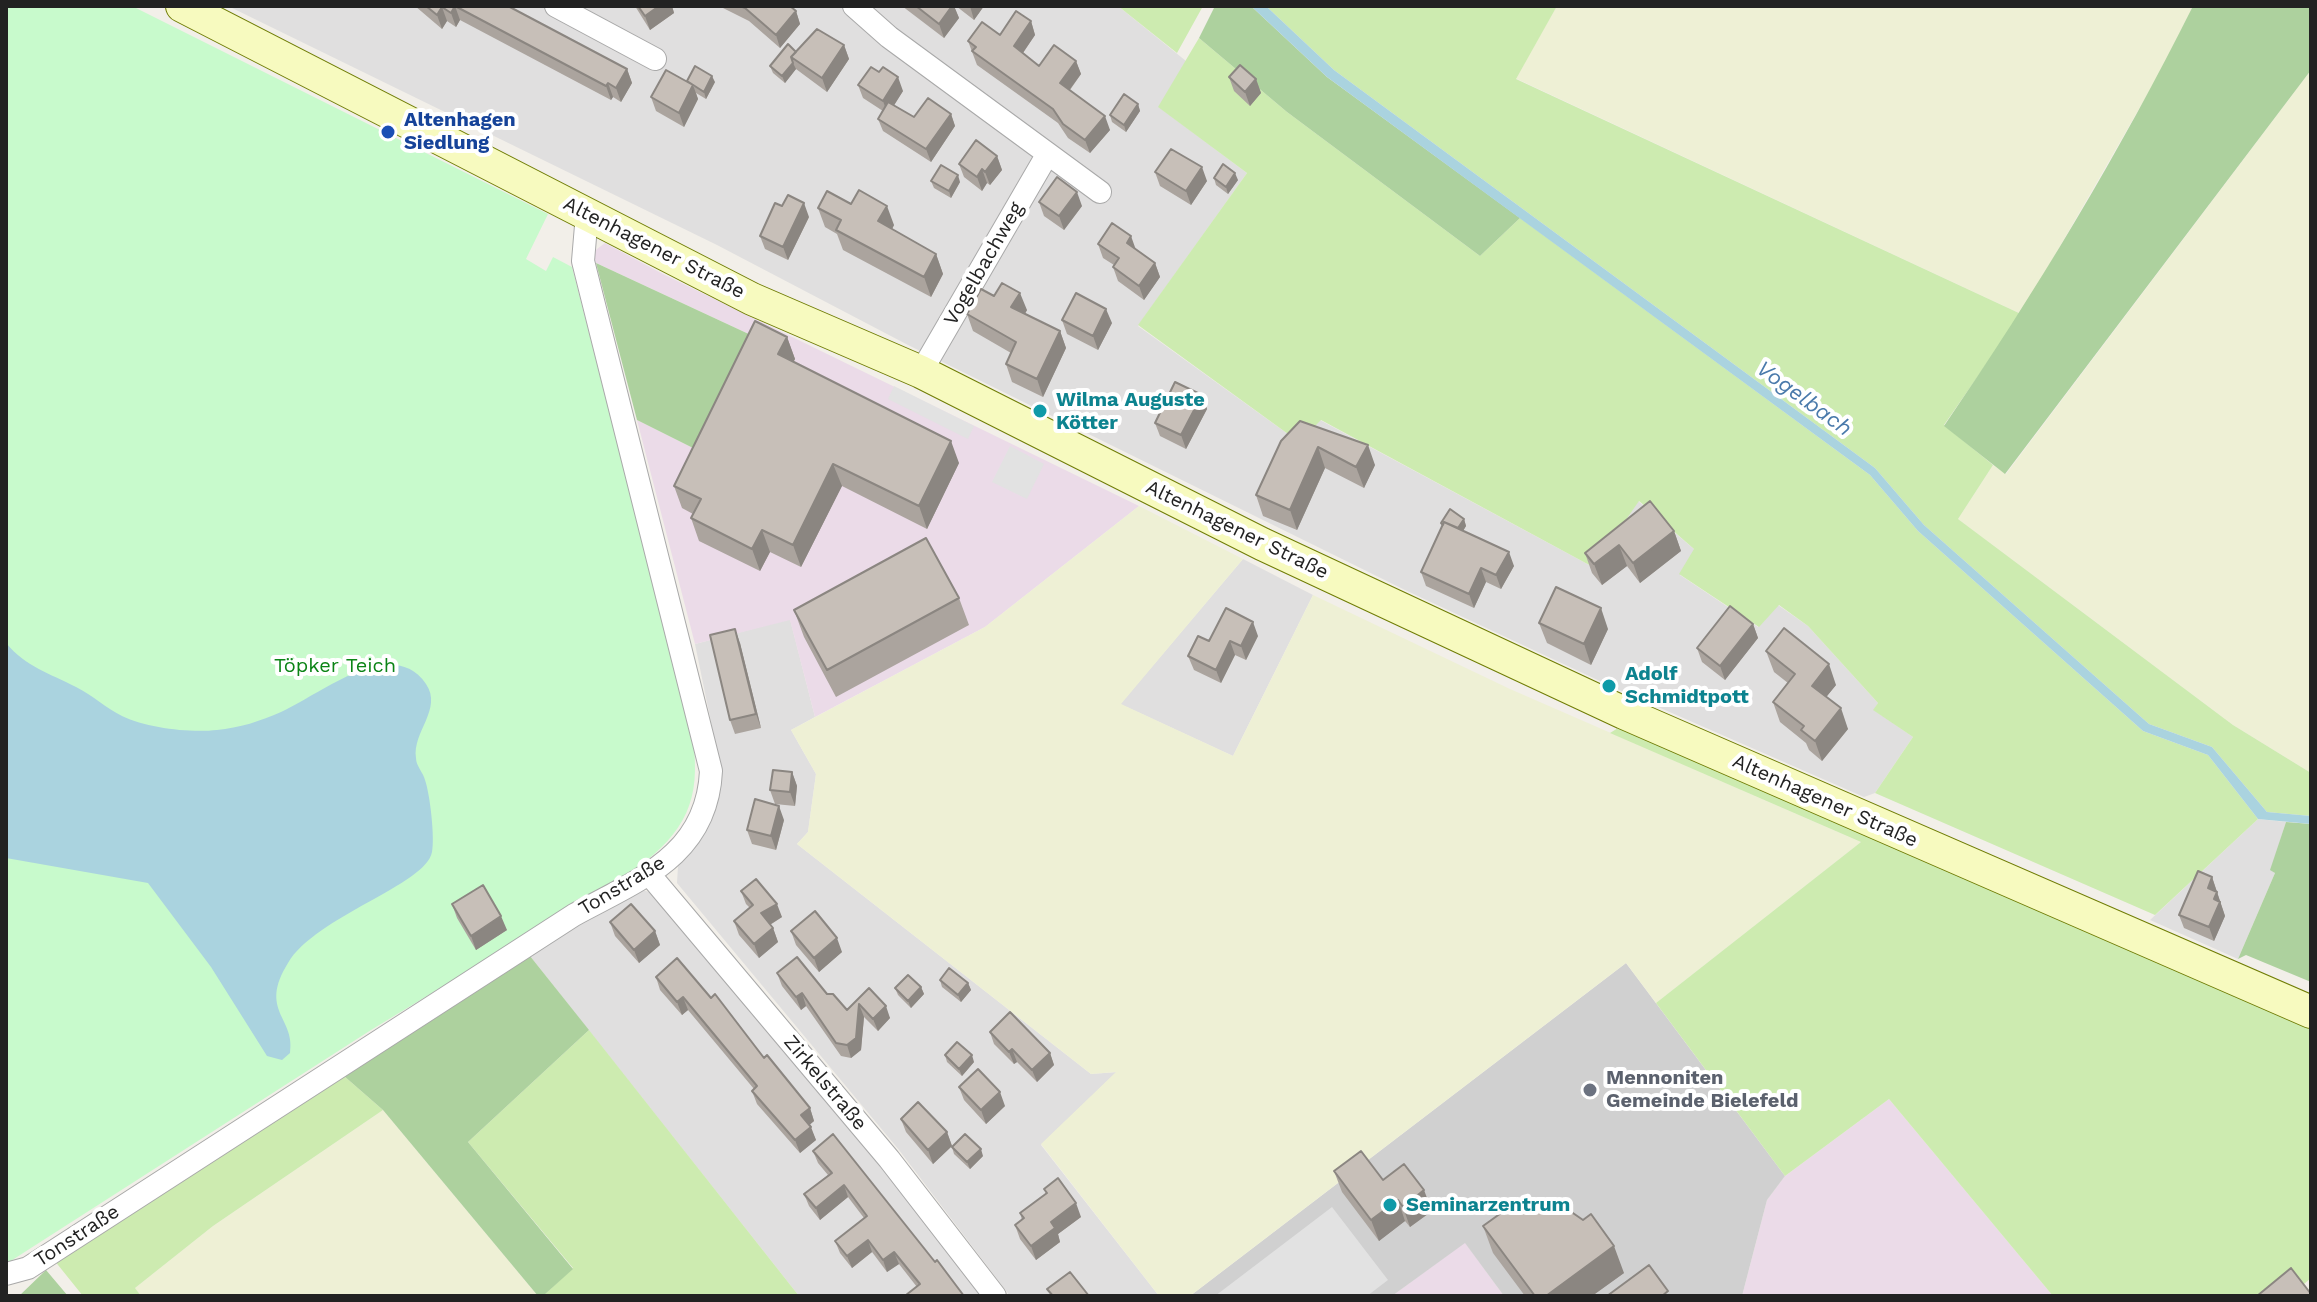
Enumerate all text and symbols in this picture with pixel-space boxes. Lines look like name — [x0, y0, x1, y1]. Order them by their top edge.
place label: Altenhagen Siedlung — [404, 108, 516, 155]
marker: Altenhagen Siedlung — [379, 123, 397, 141]
street label: Altenhagener Straße — [559, 192, 749, 304]
street label: Vogelbachweg — [939, 198, 1029, 330]
water label: Vogelbach — [1751, 356, 1857, 442]
place label: Wilma Auguste Kötter — [1056, 388, 1205, 435]
marker: Wilma Auguste Kötter — [1031, 402, 1049, 420]
street label: Altenhagener Straße — [1142, 475, 1332, 585]
park label: Töpker Teich — [274, 654, 396, 678]
place label: Adolf Schmidtpott — [1625, 662, 1749, 709]
marker: Adolf Schmidtpott — [1600, 677, 1618, 695]
street label: Altenhagener Straße — [1729, 749, 1921, 853]
street label: Tonstraße — [575, 851, 669, 921]
street label: Zirkelstraße — [778, 1031, 872, 1135]
place label: Mennoniten Gemeinde Bielefeld — [1606, 1066, 1799, 1113]
marker: Mennoniten Gemeinde Bielefeld — [1581, 1081, 1599, 1099]
place label: Seminarzentrum — [1406, 1193, 1570, 1217]
marker: Seminarzentrum — [1381, 1196, 1399, 1214]
street label: Tonstraße — [30, 1200, 124, 1272]

